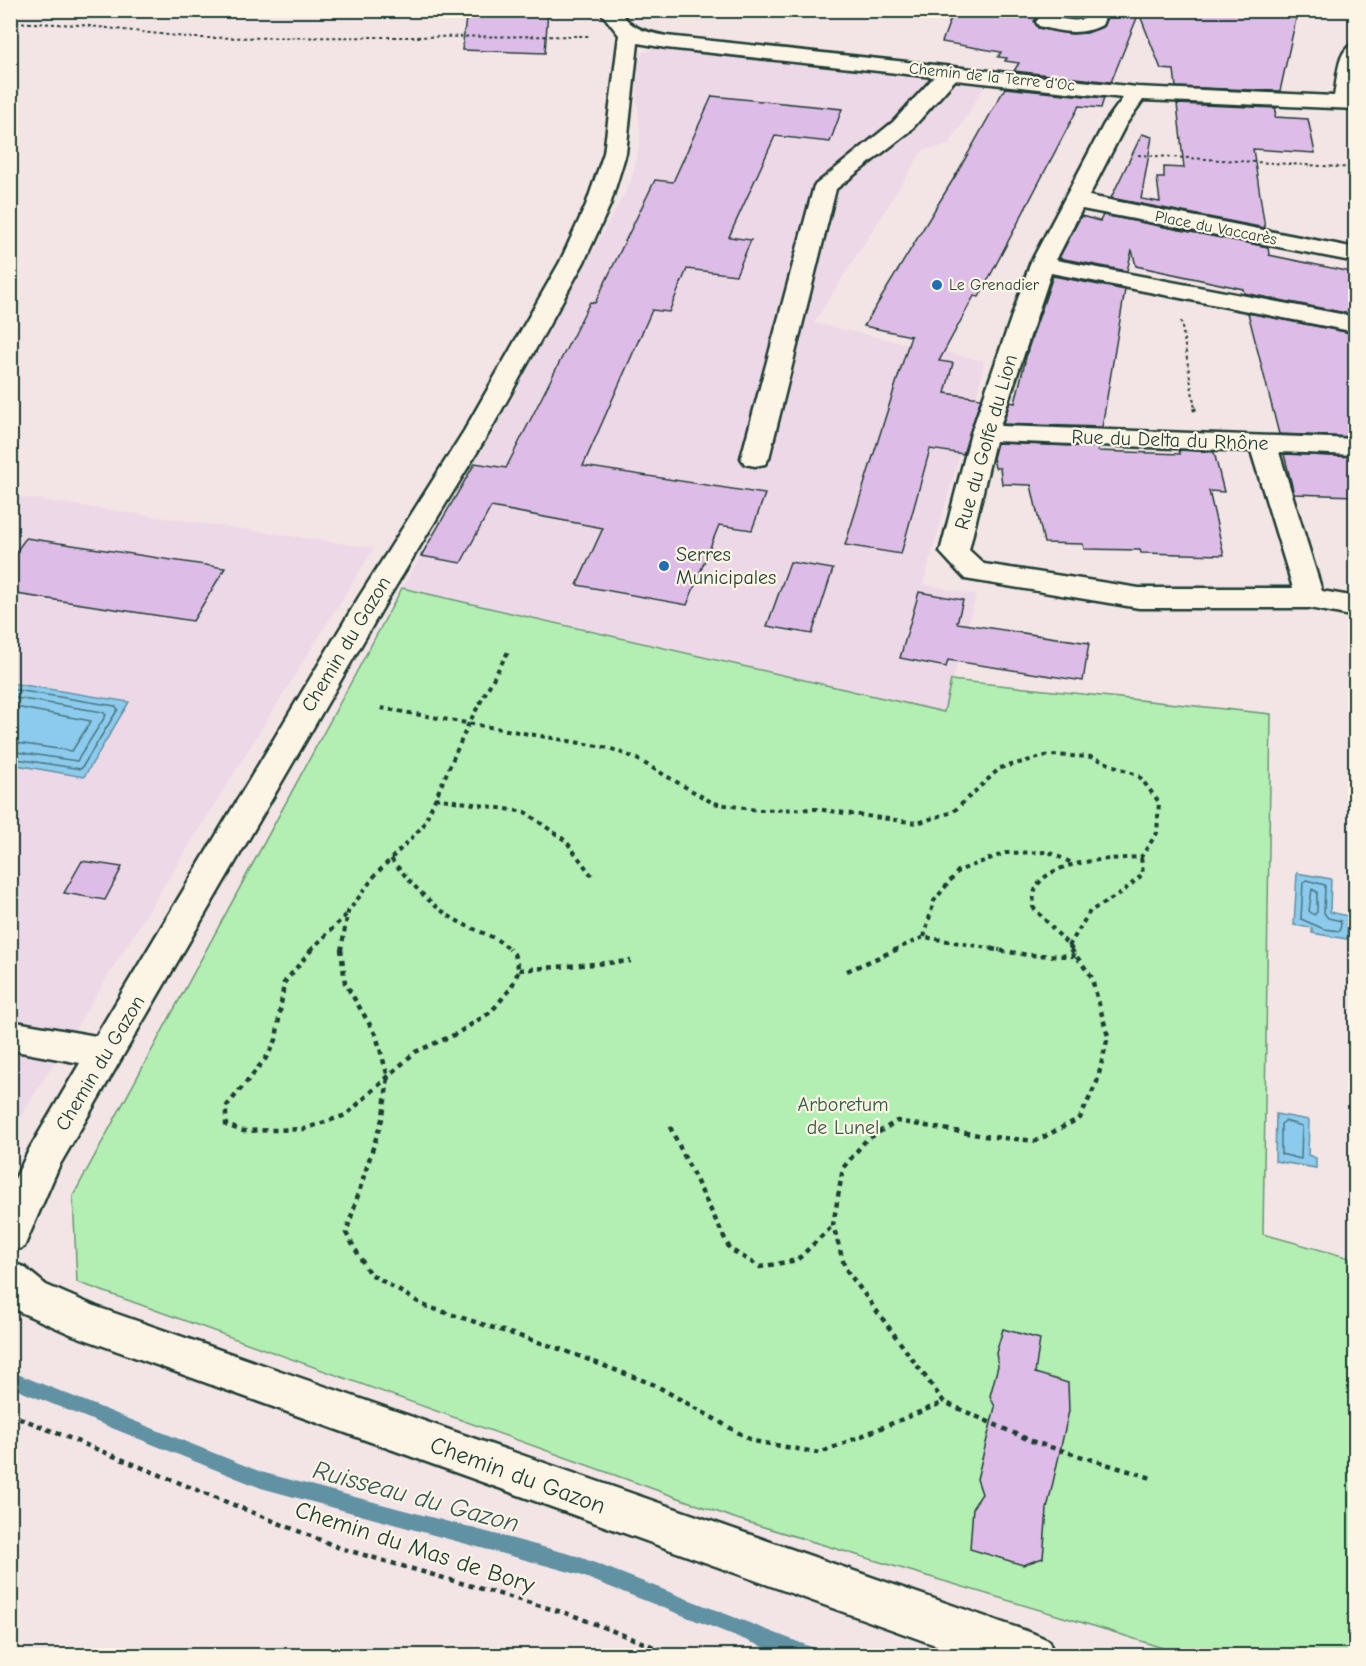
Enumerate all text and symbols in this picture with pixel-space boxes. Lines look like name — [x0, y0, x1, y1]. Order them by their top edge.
street label: Chemin de la Terre d'Oc — [908, 59, 1076, 95]
street label: Place du Vaccarès — [1153, 207, 1279, 249]
place label: Le Grenadier — [949, 276, 1040, 294]
marker: Le Grenadier — [930, 278, 944, 292]
street label: Rue du Golfe du Lion — [950, 352, 1022, 532]
street label: Rue du Delta du Rhône — [1071, 425, 1269, 455]
place label: Serres Municipales — [676, 543, 776, 589]
marker: Serres Municipales — [657, 559, 671, 573]
street label: Chemin du Gazon — [297, 572, 395, 716]
street label: Chemin du Gazon — [51, 991, 149, 1135]
park label: Arboretum de Lunel — [798, 1093, 888, 1139]
street label: Chemin du Gazon — [426, 1430, 610, 1520]
water label: Ruisseau du Gazon — [310, 1455, 522, 1539]
street label: Chemin du Mas de Bory — [292, 1495, 539, 1599]

